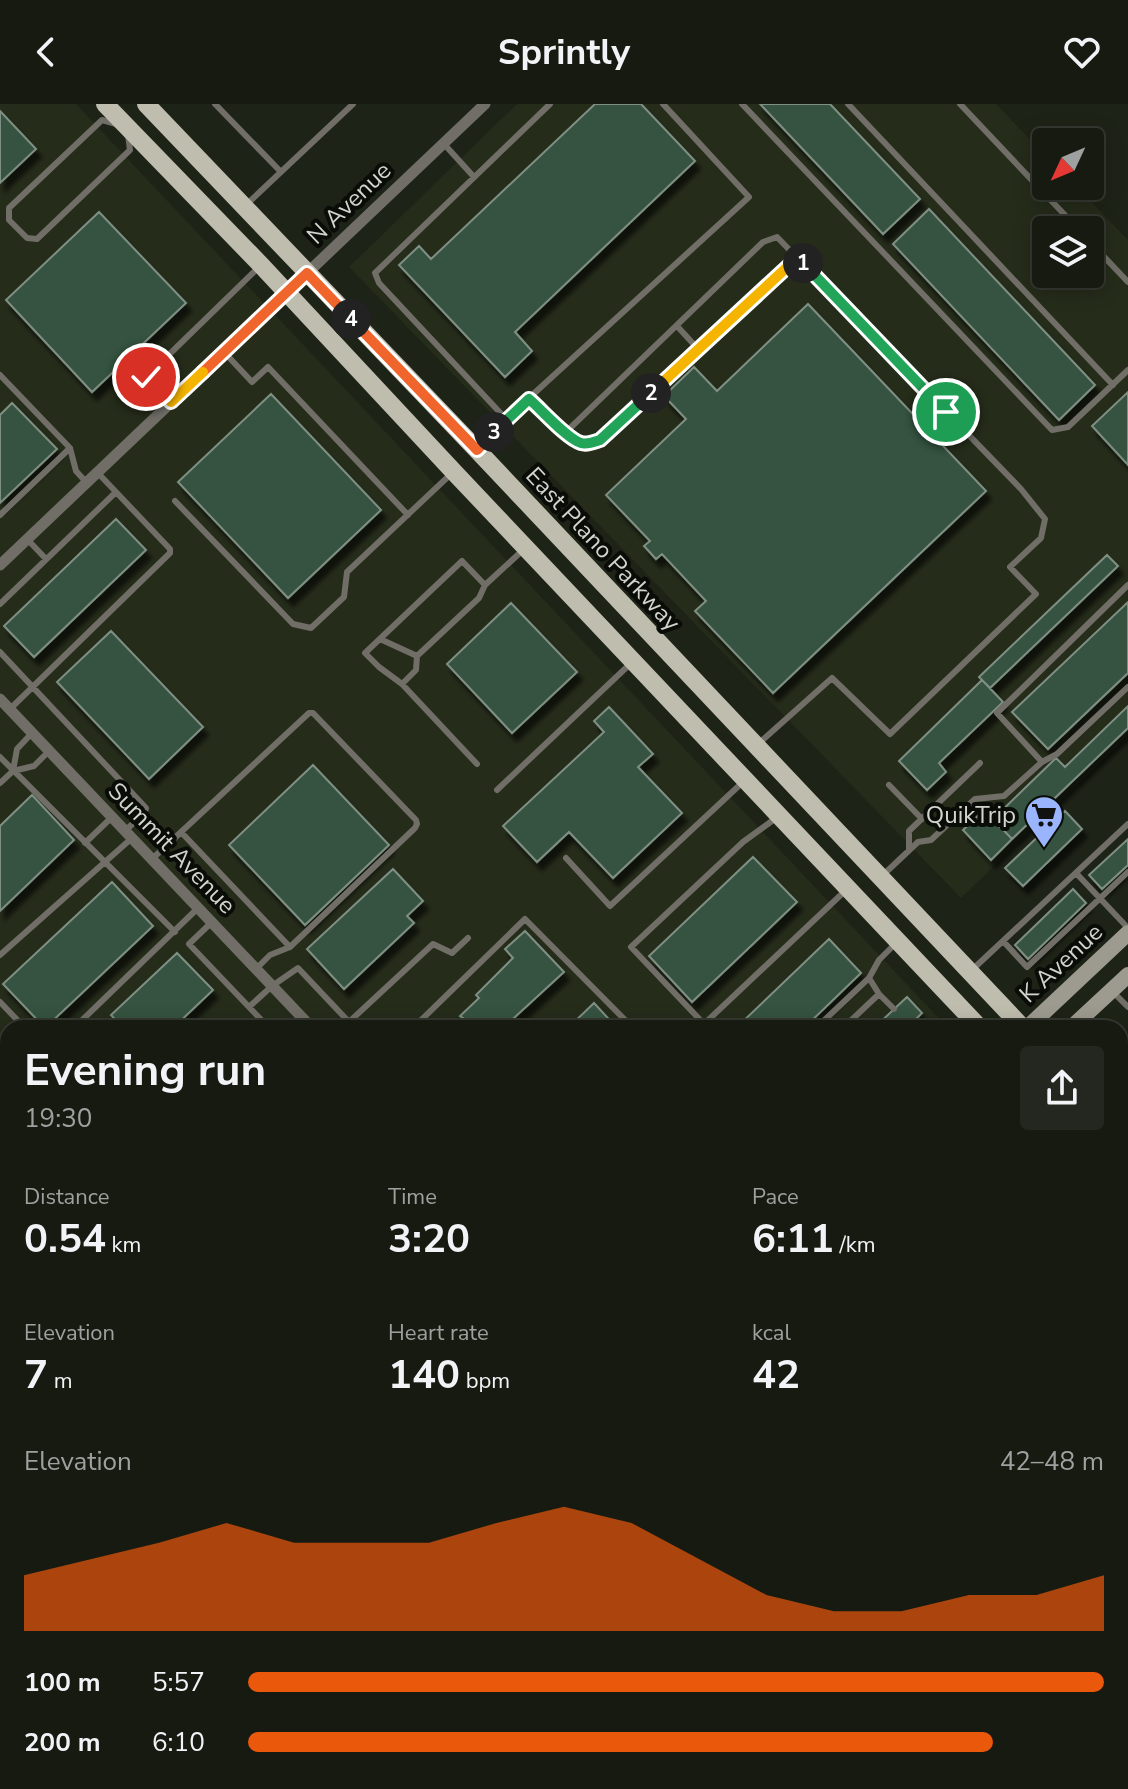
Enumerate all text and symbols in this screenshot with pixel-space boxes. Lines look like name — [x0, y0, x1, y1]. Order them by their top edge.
text: Sprintly — [498, 28, 630, 77]
icon: back — [24, 30, 68, 74]
icon: heart — [1060, 30, 1104, 74]
north arrow — [1032, 128, 1104, 200]
map controls — [1032, 128, 1104, 288]
street label: N Avenue — [300, 155, 398, 251]
button: layers — [1032, 216, 1104, 288]
pin: 1 — [783, 243, 823, 283]
text: 1 — [796, 248, 810, 278]
pin: 4 — [331, 299, 371, 339]
text: 4 — [344, 304, 358, 334]
pin — [112, 343, 180, 411]
icon: check — [124, 355, 168, 399]
pin: 2 — [631, 373, 671, 413]
text: 2 — [644, 378, 658, 408]
pin — [912, 378, 980, 446]
icon: arrive — [924, 390, 968, 434]
pin: 3 — [474, 412, 514, 452]
text: 3 — [487, 417, 501, 447]
street label: East Plano Parkway — [519, 460, 688, 638]
street label: Summit Avenue — [101, 775, 243, 921]
supermarket icon: QuikTrip — [1023, 794, 1065, 849]
place label: QuikTrip — [926, 799, 1016, 831]
street label: K Avenue — [1012, 916, 1110, 1010]
text: Evening run — [24, 1041, 266, 1101]
button: share — [1020, 1046, 1104, 1130]
text: 19:30 — [24, 1101, 92, 1136]
text: Distance — [24, 1182, 109, 1212]
text: Time — [388, 1182, 437, 1212]
text: Pace — [752, 1182, 799, 1212]
text: 0.54 — [24, 1212, 106, 1266]
text: 3:20 — [388, 1212, 470, 1266]
text: 6:11 — [752, 1212, 834, 1266]
text: km — [106, 1230, 141, 1260]
text: /km — [834, 1230, 876, 1260]
text: Elevation — [24, 1318, 115, 1348]
text: Heart rate — [388, 1318, 489, 1348]
text: kcal — [752, 1318, 791, 1348]
text: 7 — [24, 1348, 48, 1402]
text: 140 — [388, 1348, 460, 1402]
text: 42 — [752, 1348, 800, 1402]
text: m — [48, 1366, 73, 1396]
text: bpm — [460, 1366, 510, 1396]
text: Elevation — [24, 1444, 132, 1479]
text: 42–48 m — [1000, 1444, 1104, 1479]
text: 100 m — [24, 1665, 101, 1700]
text: 5:57 — [152, 1665, 205, 1700]
text: 200 m — [24, 1725, 101, 1760]
text: 6:10 — [152, 1725, 205, 1760]

